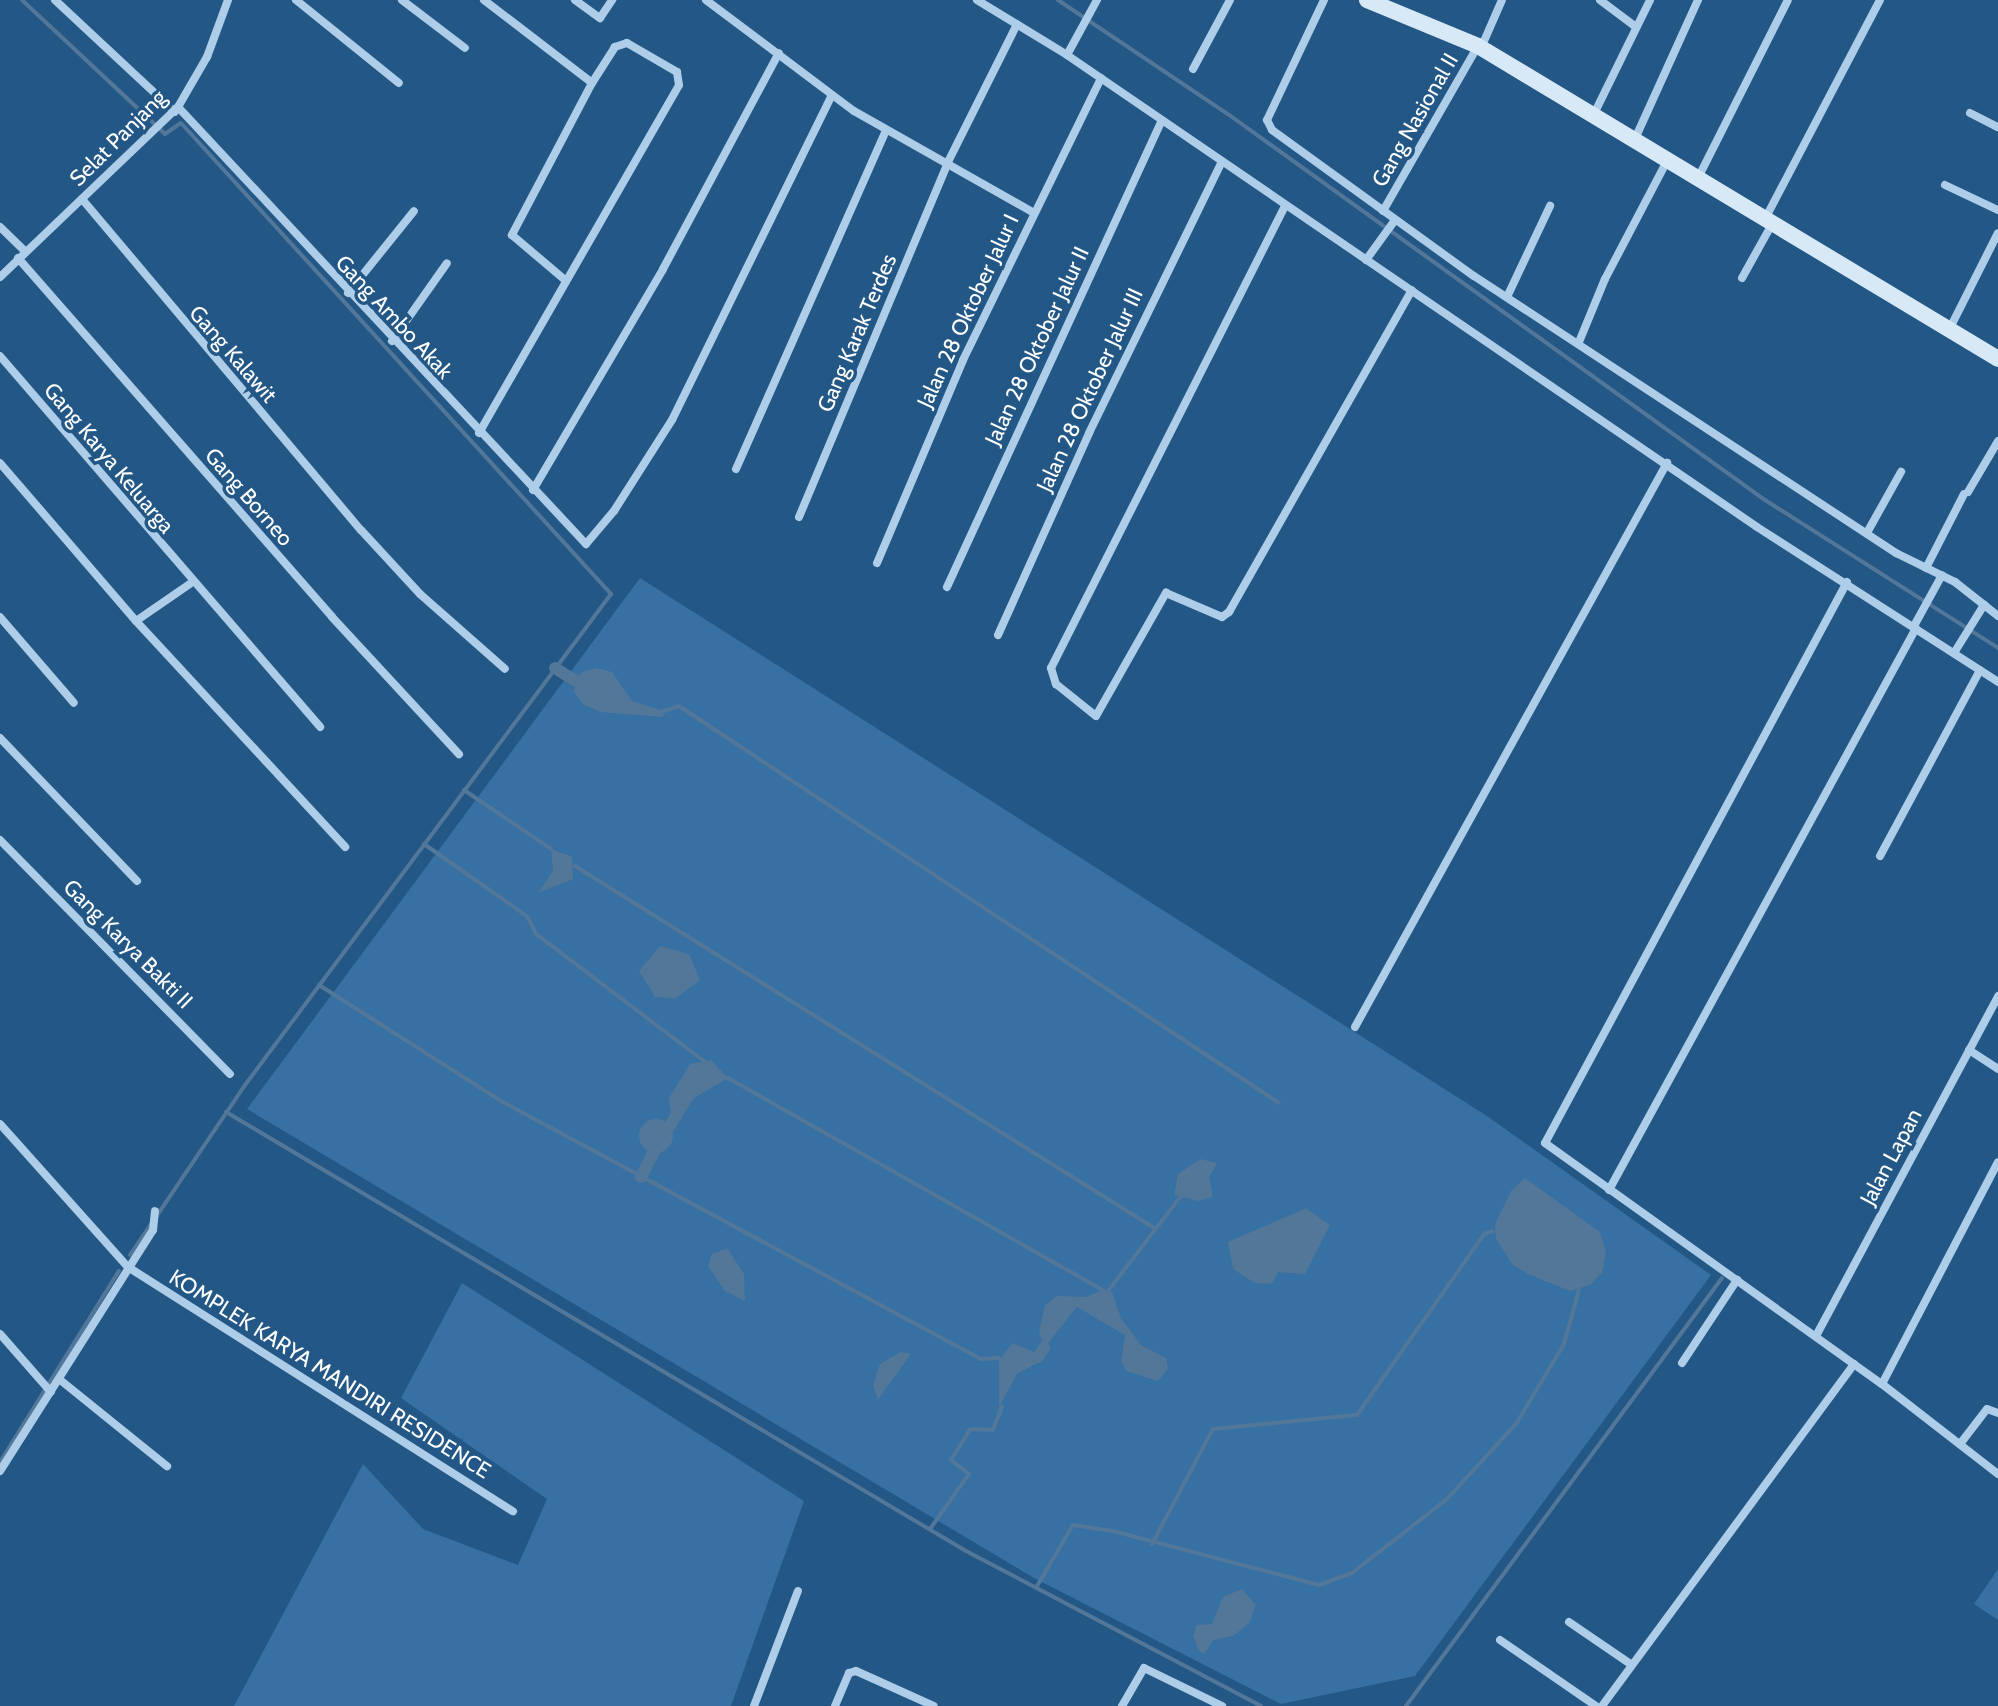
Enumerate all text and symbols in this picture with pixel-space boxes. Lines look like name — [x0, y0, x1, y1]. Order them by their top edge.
street label: Gang Nasional II — [1366, 49, 1464, 191]
street label: Selat Panjang — [64, 84, 172, 192]
street label: Jalan 28 Oktober Jalur I — [912, 210, 1024, 412]
street label: Jalan 28 Oktober Jalur II — [979, 243, 1095, 449]
street label: Gang Ambo Akak — [330, 250, 458, 384]
street label: Gang Karak Terdes — [812, 250, 902, 416]
street label: Jalan 28 Oktober Jalur III — [1031, 284, 1149, 496]
street label: Gang Kalawit — [184, 300, 282, 408]
street label: Gang Karya Keluarga — [38, 377, 180, 539]
street label: Gang Borneo — [199, 443, 299, 551]
street label: Gang Karya Bakti II — [58, 874, 198, 1014]
street label: Jalan Lapan — [1855, 1104, 1927, 1210]
street label: KOMPLEK KARYA MANDIRI RESIDENCE — [164, 1264, 496, 1484]

